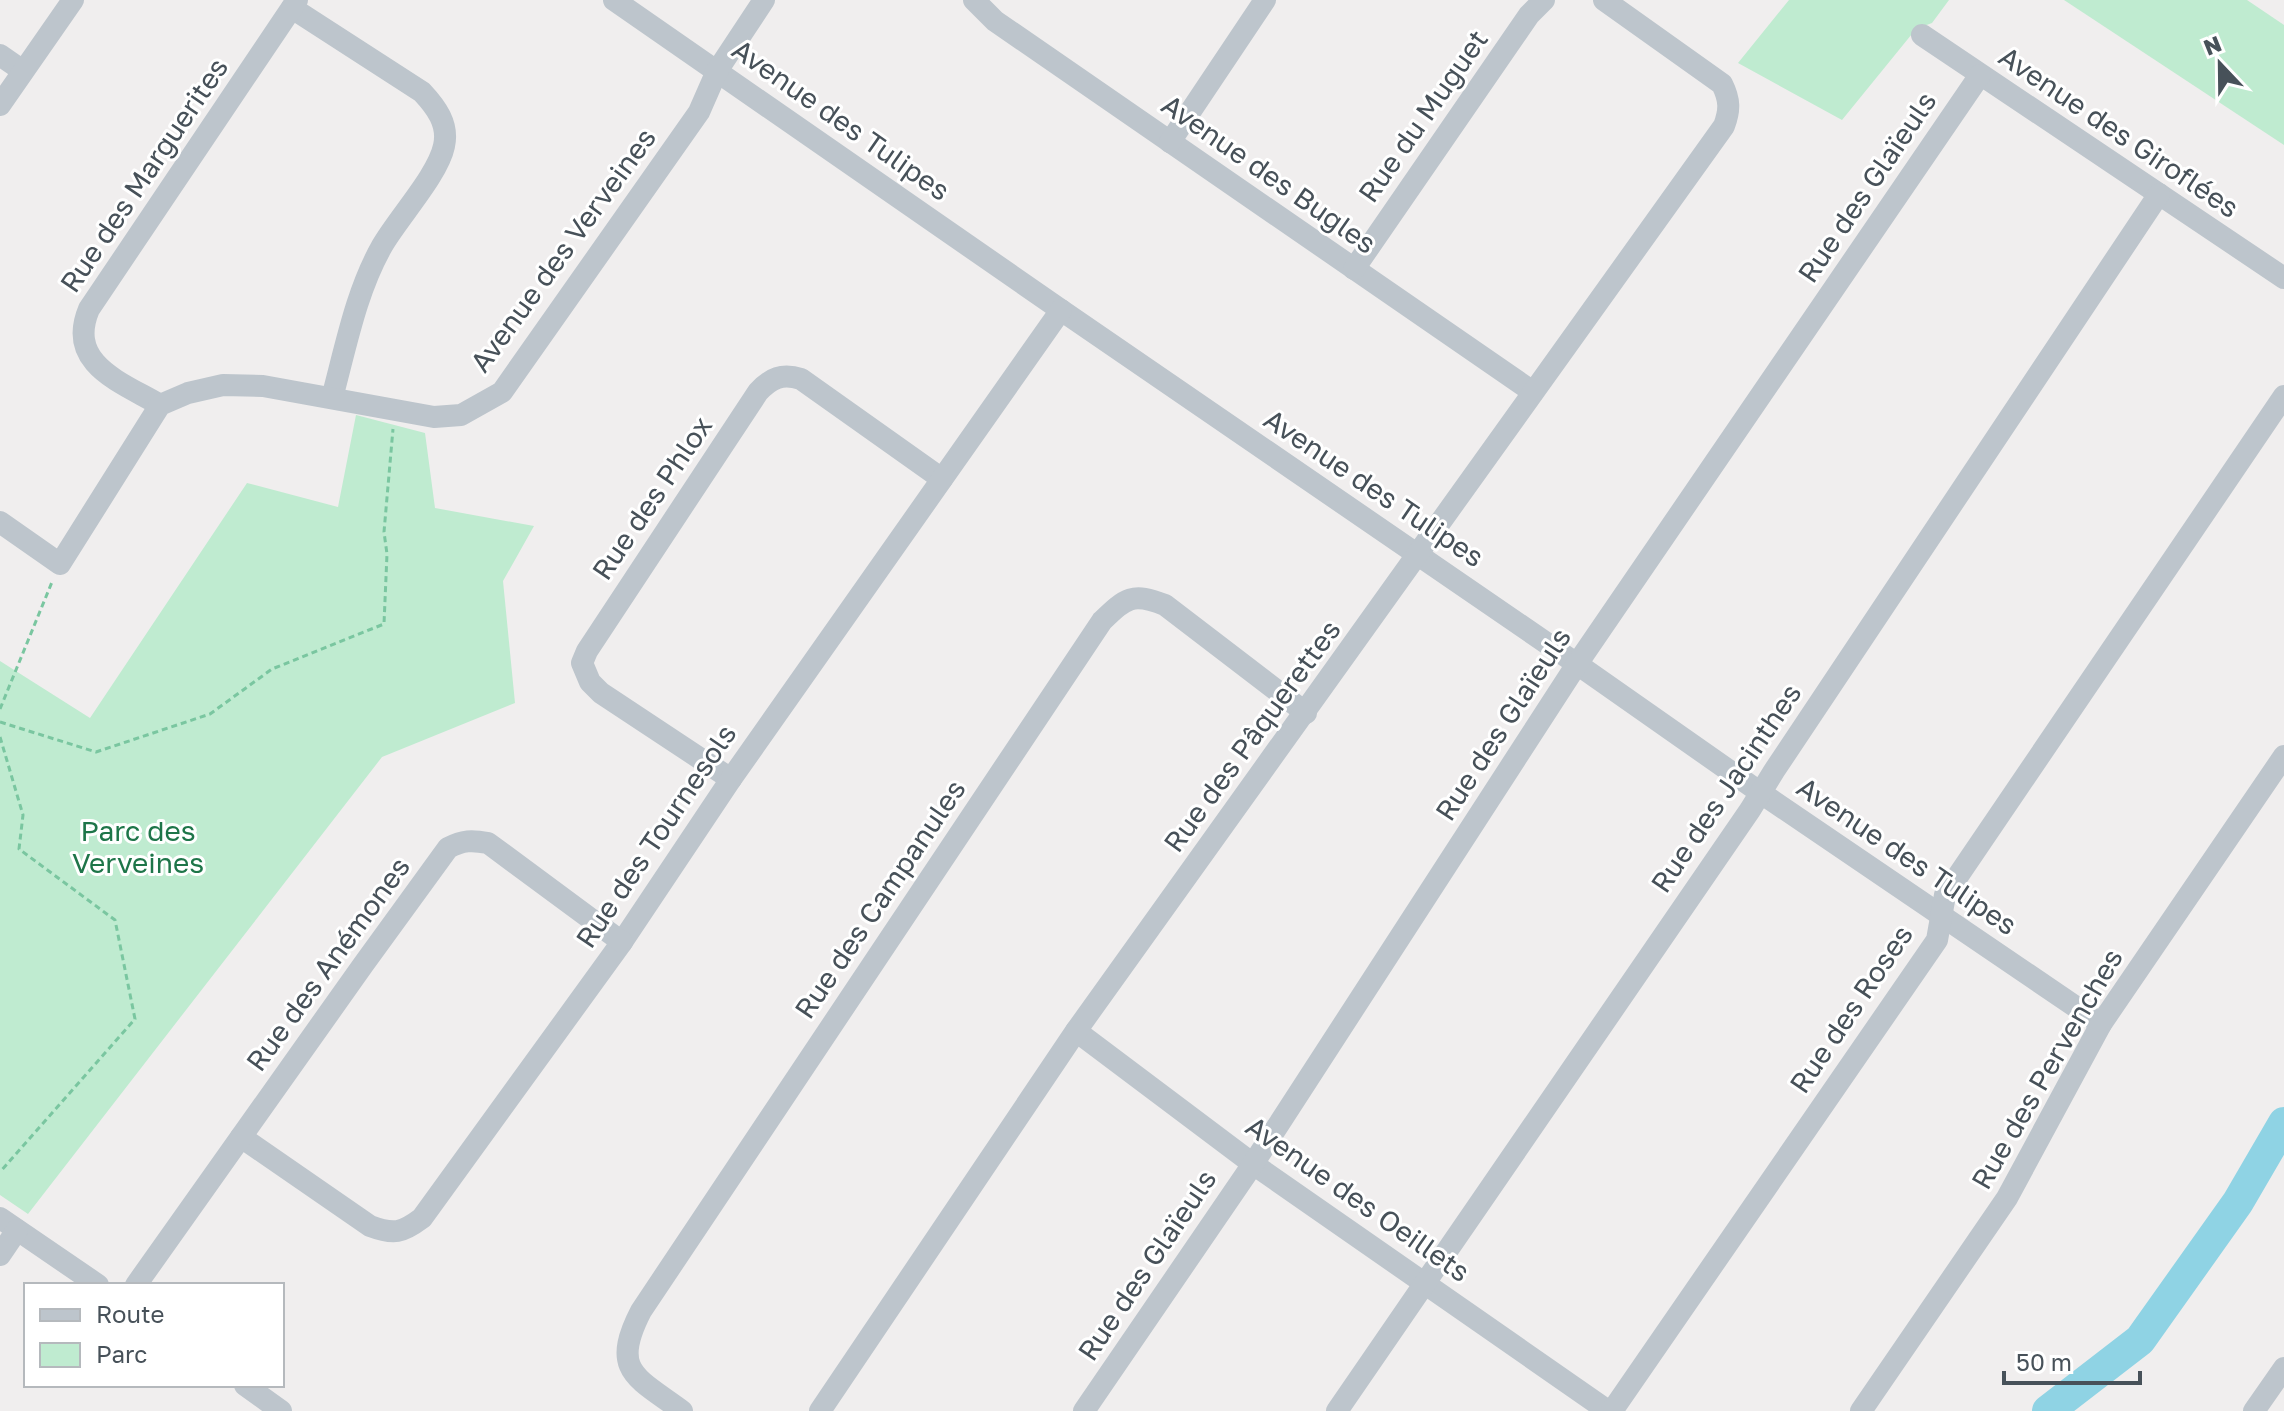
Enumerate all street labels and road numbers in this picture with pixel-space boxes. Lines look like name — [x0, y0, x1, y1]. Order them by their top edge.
street label: Rue du Muguet — [1351, 23, 1494, 208]
street label: Avenue des Tulipes — [726, 32, 956, 207]
street label: Avenue des Giroflées — [1993, 39, 2245, 224]
street label: Rue des Marguerites — [53, 51, 234, 298]
street label: Rue des Glaïeuls — [1791, 85, 1943, 288]
street label: Avenue des Bugles — [1156, 87, 1383, 260]
street label: Avenue des Verveines — [463, 121, 662, 378]
street label: Avenue des Tulipes — [1258, 402, 1490, 573]
street label: Rue des Phlox — [585, 410, 718, 586]
street label: Rue des Pâquerettes — [1156, 613, 1347, 858]
street label: Rue des Glaïeuls — [1428, 621, 1577, 826]
street label: Rue des Jacinthes — [1644, 677, 1808, 898]
street label: Rue des Tournesols — [569, 718, 743, 954]
street label: Avenue des Tulipes — [1791, 770, 2023, 941]
street label: Rue des Campanules — [787, 773, 972, 1024]
street label: Rue des Anémones — [239, 850, 416, 1077]
street label: Rue des Roses — [1782, 918, 1919, 1099]
street label: Rue des Pervenches — [1964, 943, 2129, 1195]
street label: Avenue des Oeillets — [1240, 1109, 1477, 1288]
street label: Rue des Glaïeuls — [1071, 1163, 1223, 1366]

